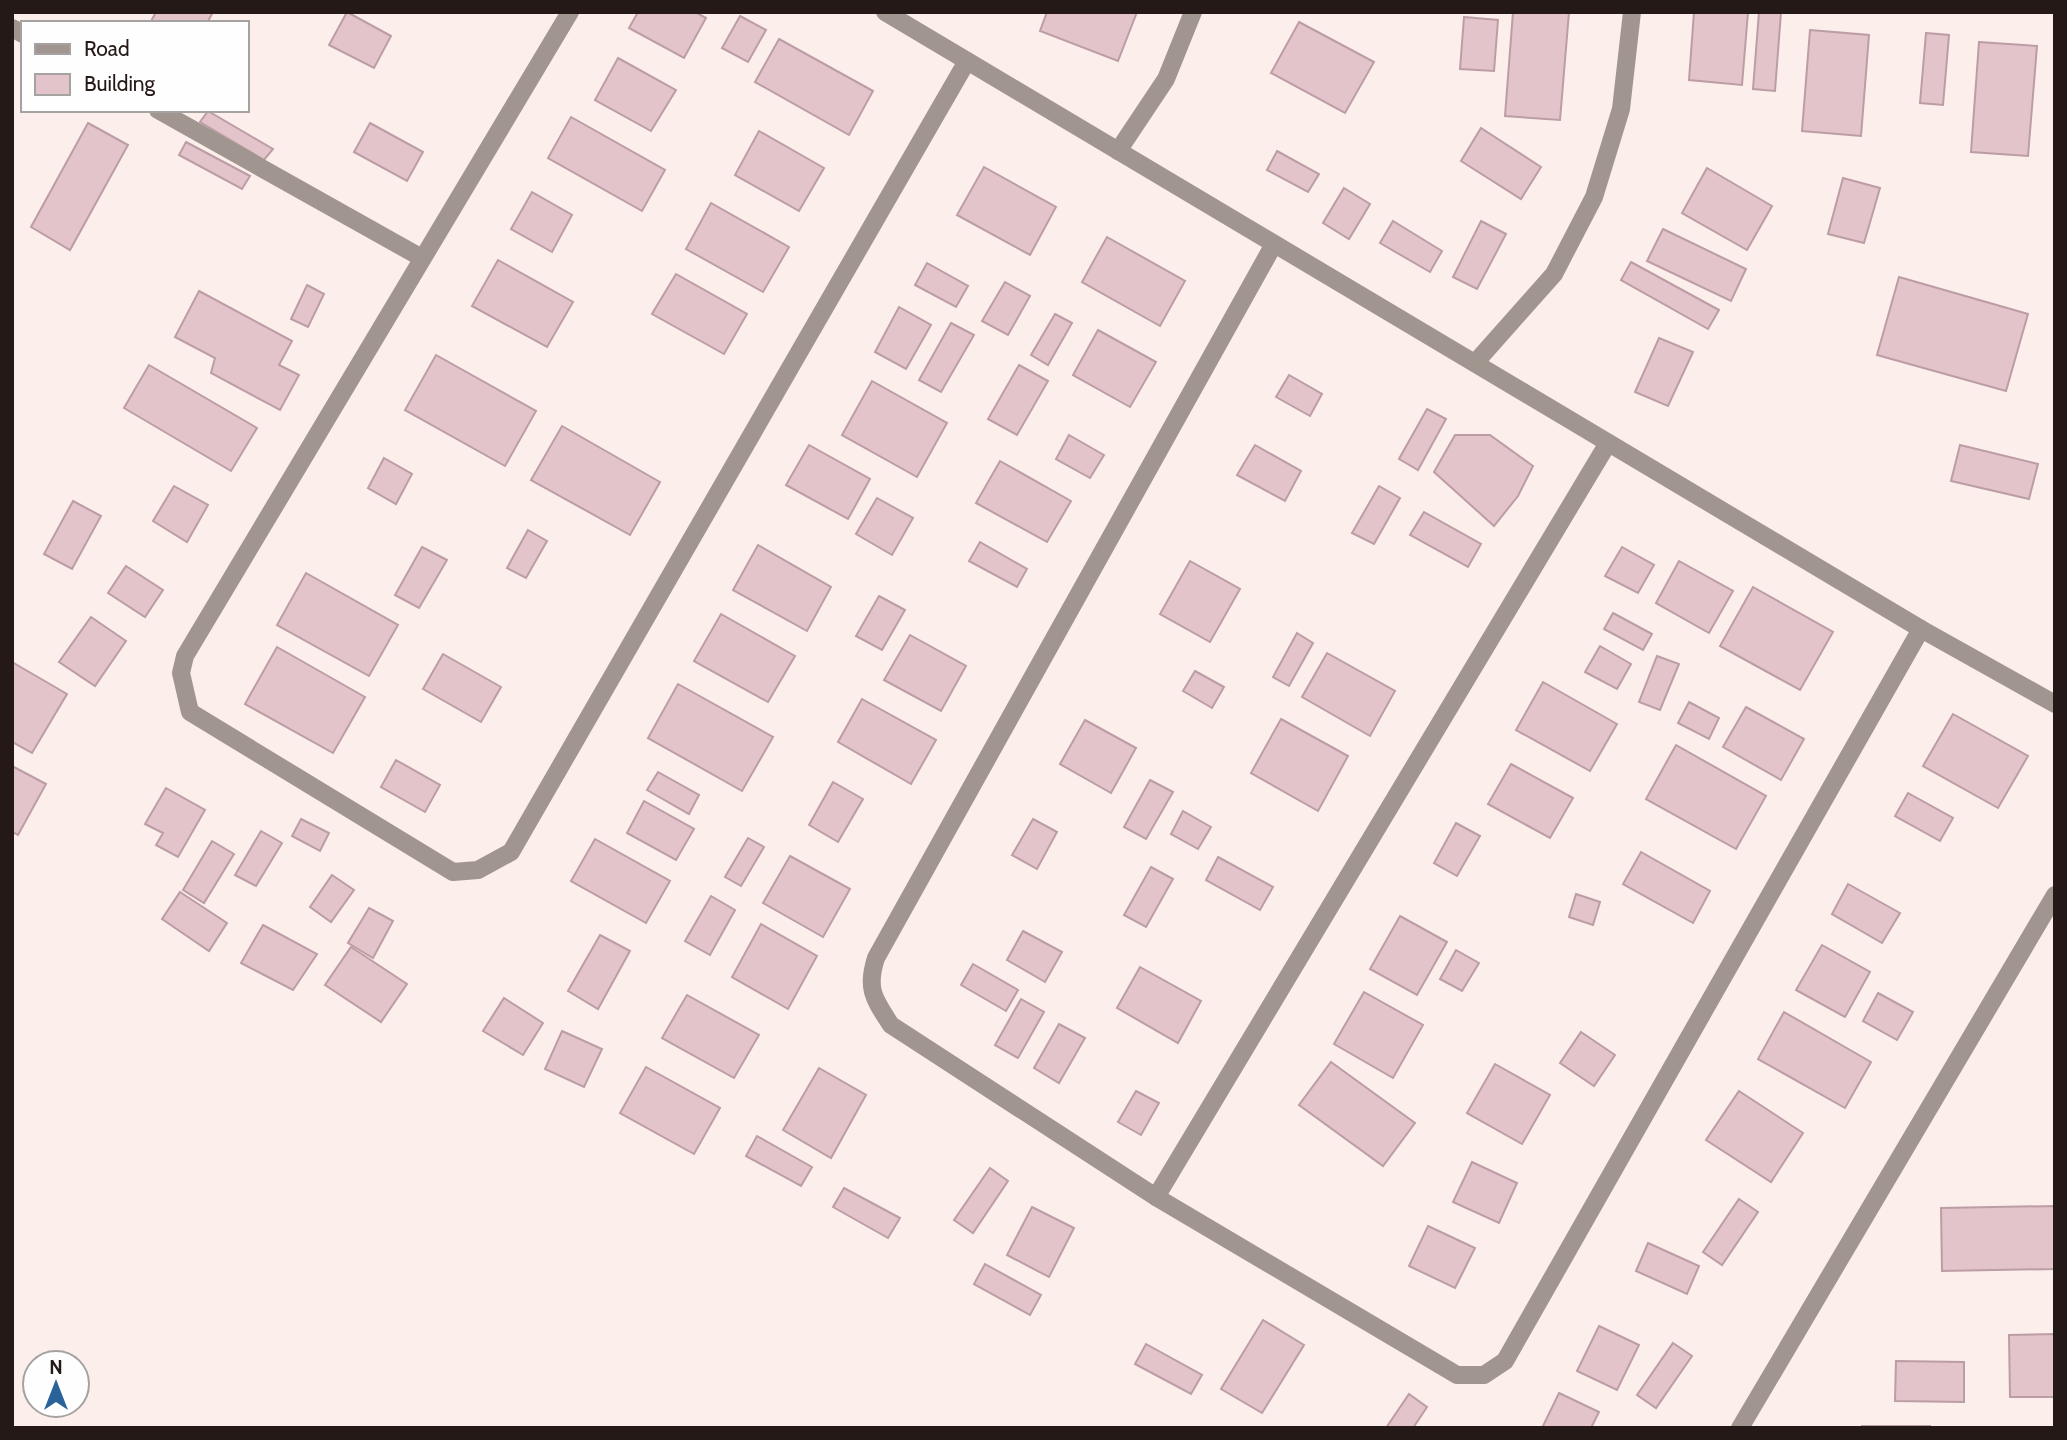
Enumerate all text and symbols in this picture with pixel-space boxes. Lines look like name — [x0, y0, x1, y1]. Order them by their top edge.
legend — [21, 21, 248, 112]
text: Road — [84, 36, 130, 61]
text: Building — [84, 71, 156, 96]
north arrow — [21, 1349, 91, 1419]
text: N — [49, 1356, 63, 1379]

